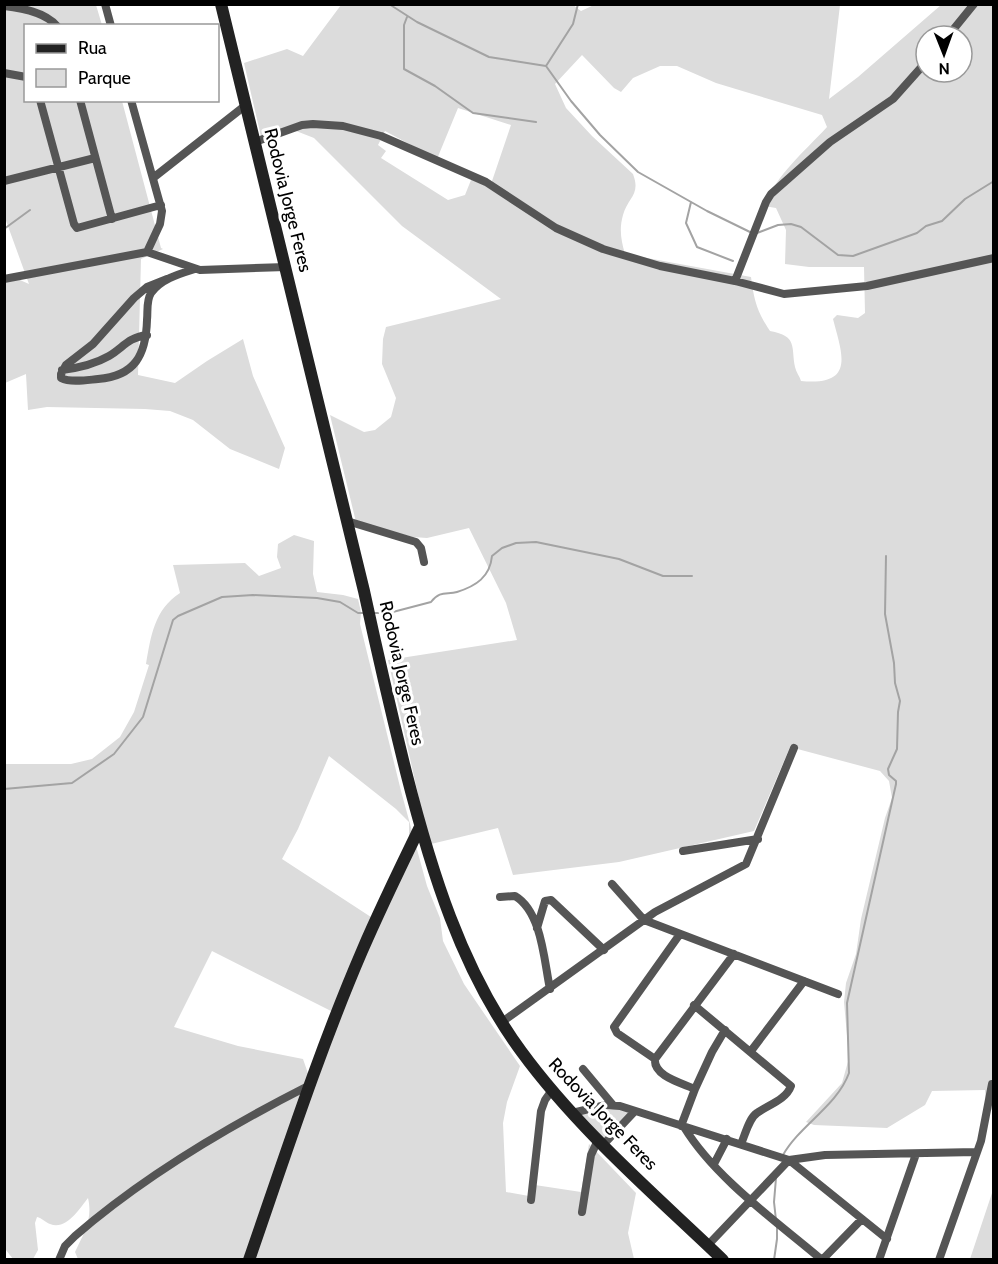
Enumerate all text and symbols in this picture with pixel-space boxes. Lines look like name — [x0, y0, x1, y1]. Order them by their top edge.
legend — [24, 24, 219, 102]
north arrow — [914, 24, 974, 84]
text: Rua — [78, 37, 107, 59]
text: N — [938, 59, 950, 78]
text: Parque — [78, 67, 131, 89]
street label: Rodovia Jorge Feres — [259, 126, 317, 274]
street label: Rodovia Jorge Feres — [375, 599, 429, 747]
street label: Rodovia Jorge Feres — [544, 1053, 662, 1175]

